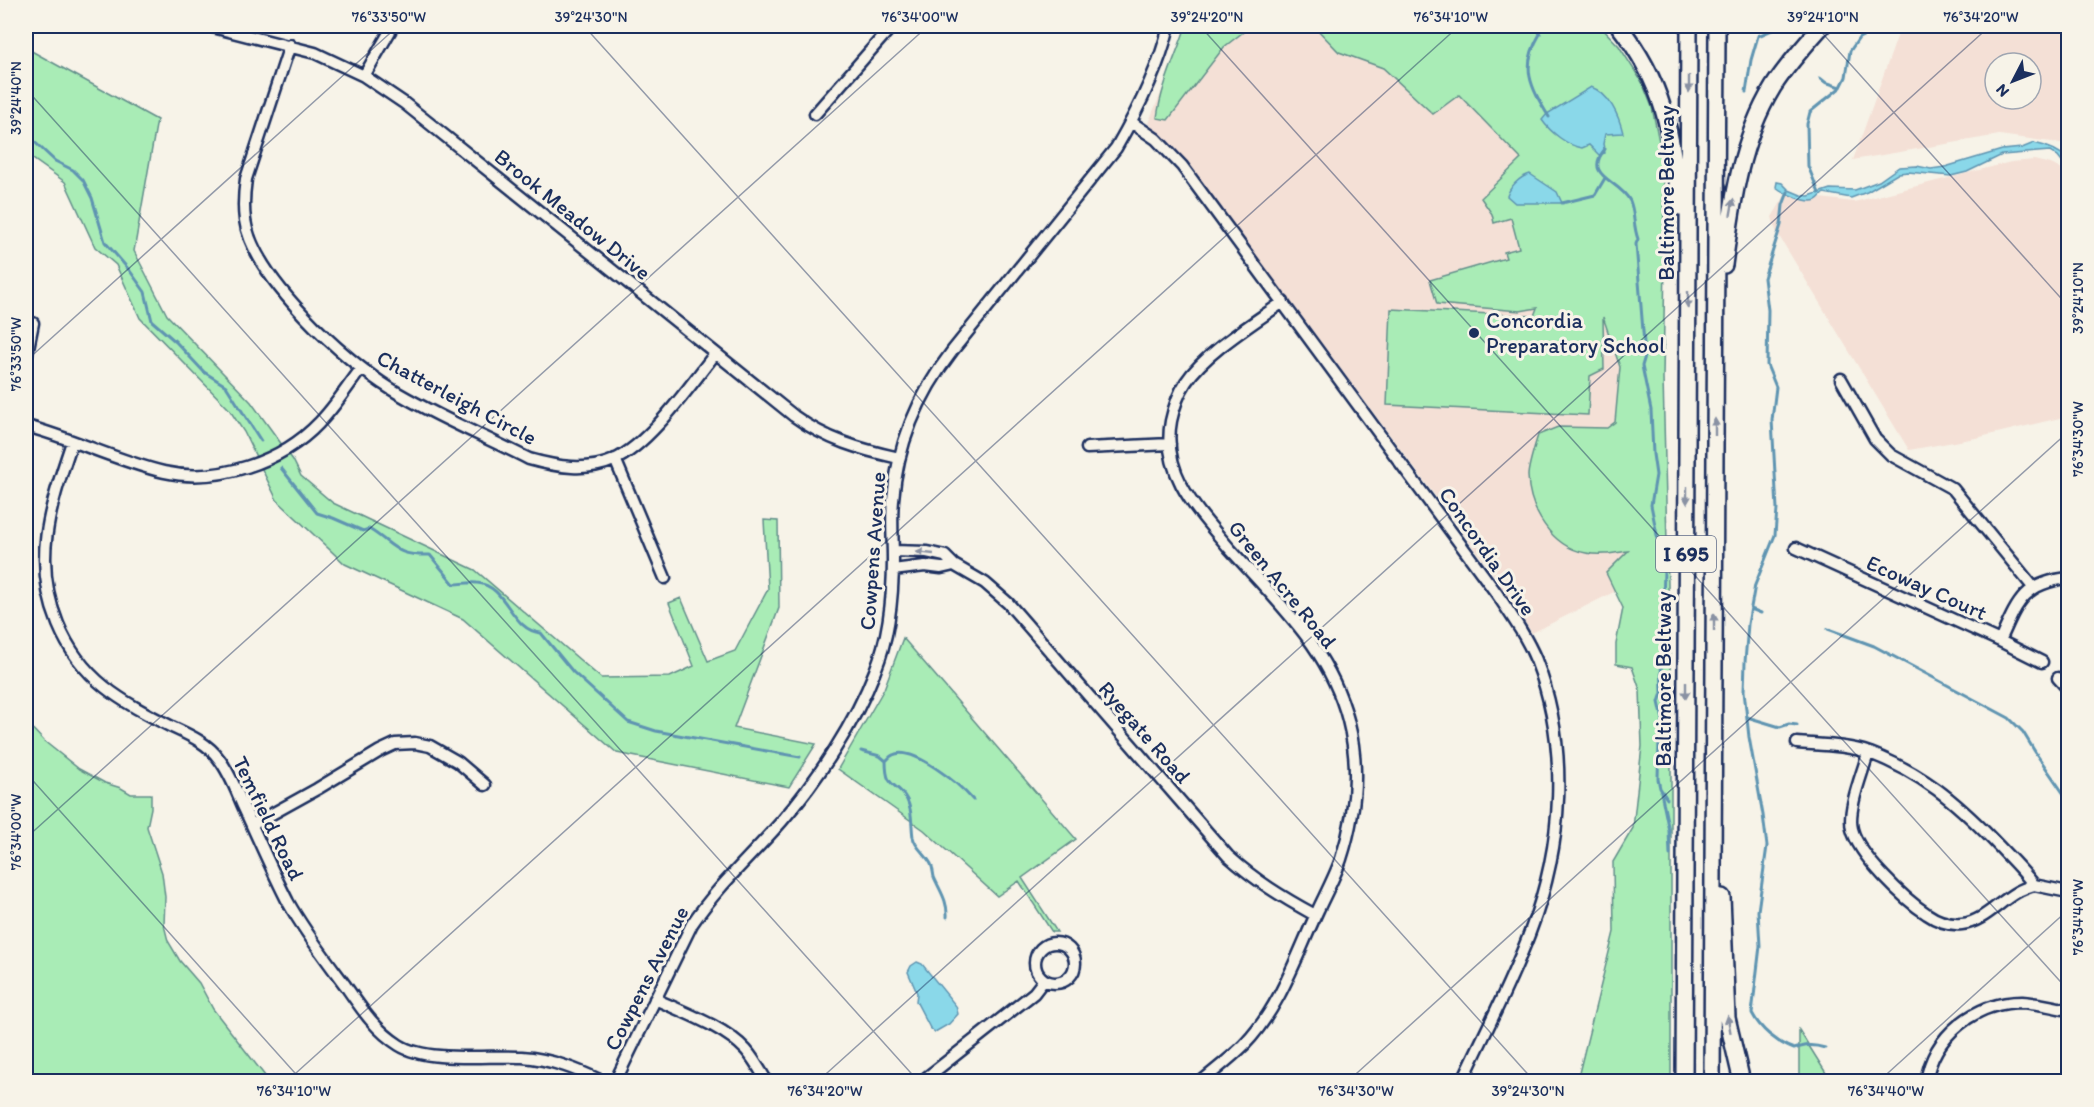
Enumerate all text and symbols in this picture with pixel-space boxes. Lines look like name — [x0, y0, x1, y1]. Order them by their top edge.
text: 76°33'50"W — [352, 8, 426, 26]
text: 39°24'30"N — [554, 8, 628, 26]
text: 76°34'00"W — [882, 8, 958, 26]
text: 39°24'20"N — [1171, 8, 1243, 26]
text: 76°34'10"W — [1414, 8, 1488, 26]
text: 39°24'10"N — [1787, 8, 1859, 26]
text: 76°34'20"W — [1943, 8, 2019, 26]
north arrow — [1983, 51, 2043, 111]
text: 39°24'40"N — [7, 61, 25, 135]
one-way arrow — [1684, 74, 1694, 93]
text: N — [1992, 80, 2013, 101]
street label: Baltimore Beltway — [1653, 105, 1680, 281]
street label: Brook Meadow Drive — [489, 143, 656, 286]
one-way arrow — [1727, 197, 1736, 216]
text: 39°24'10"N — [2069, 262, 2087, 334]
one-way arrow — [1683, 290, 1693, 309]
place label: Concordia Preparatory School — [1486, 307, 1665, 359]
text: 76°33'50"W — [7, 317, 25, 391]
marker: Concordia Preparatory School — [1467, 326, 1481, 340]
street label: Chatterleigh Circle — [372, 344, 541, 451]
text: 76°34'30"W — [2069, 401, 2087, 477]
one-way arrow — [1710, 418, 1720, 437]
street label: Cowpens Avenue — [853, 471, 892, 631]
street label: Concordia Drive — [1433, 482, 1542, 621]
one-way arrow — [1682, 485, 1692, 504]
street label: Green Acre Road — [1223, 515, 1343, 654]
road number: I 695 — [1656, 536, 1716, 572]
one-way arrow — [916, 548, 935, 558]
street label: Ecoway Court — [1862, 549, 1991, 626]
street label: Baltimore Beltway — [1650, 591, 1677, 767]
one-way arrow — [1709, 613, 1719, 632]
street label: Ryegate Road — [1093, 676, 1197, 789]
one-way arrow — [1681, 680, 1691, 699]
street label: Temfield Road — [227, 752, 310, 885]
text: 76°34'00"W — [7, 794, 25, 870]
text: 76°34'40"W — [2069, 879, 2087, 955]
street label: Cowpens Avenue — [598, 901, 695, 1055]
one-way arrow — [1724, 1015, 1733, 1034]
text: 76°34'10"W — [257, 1082, 331, 1100]
text: 76°34'20"W — [787, 1082, 863, 1100]
text: 76°34'30"W — [1318, 1082, 1394, 1100]
text: 39°24'30"N — [1491, 1082, 1565, 1100]
text: 76°34'40"W — [1848, 1082, 1924, 1100]

